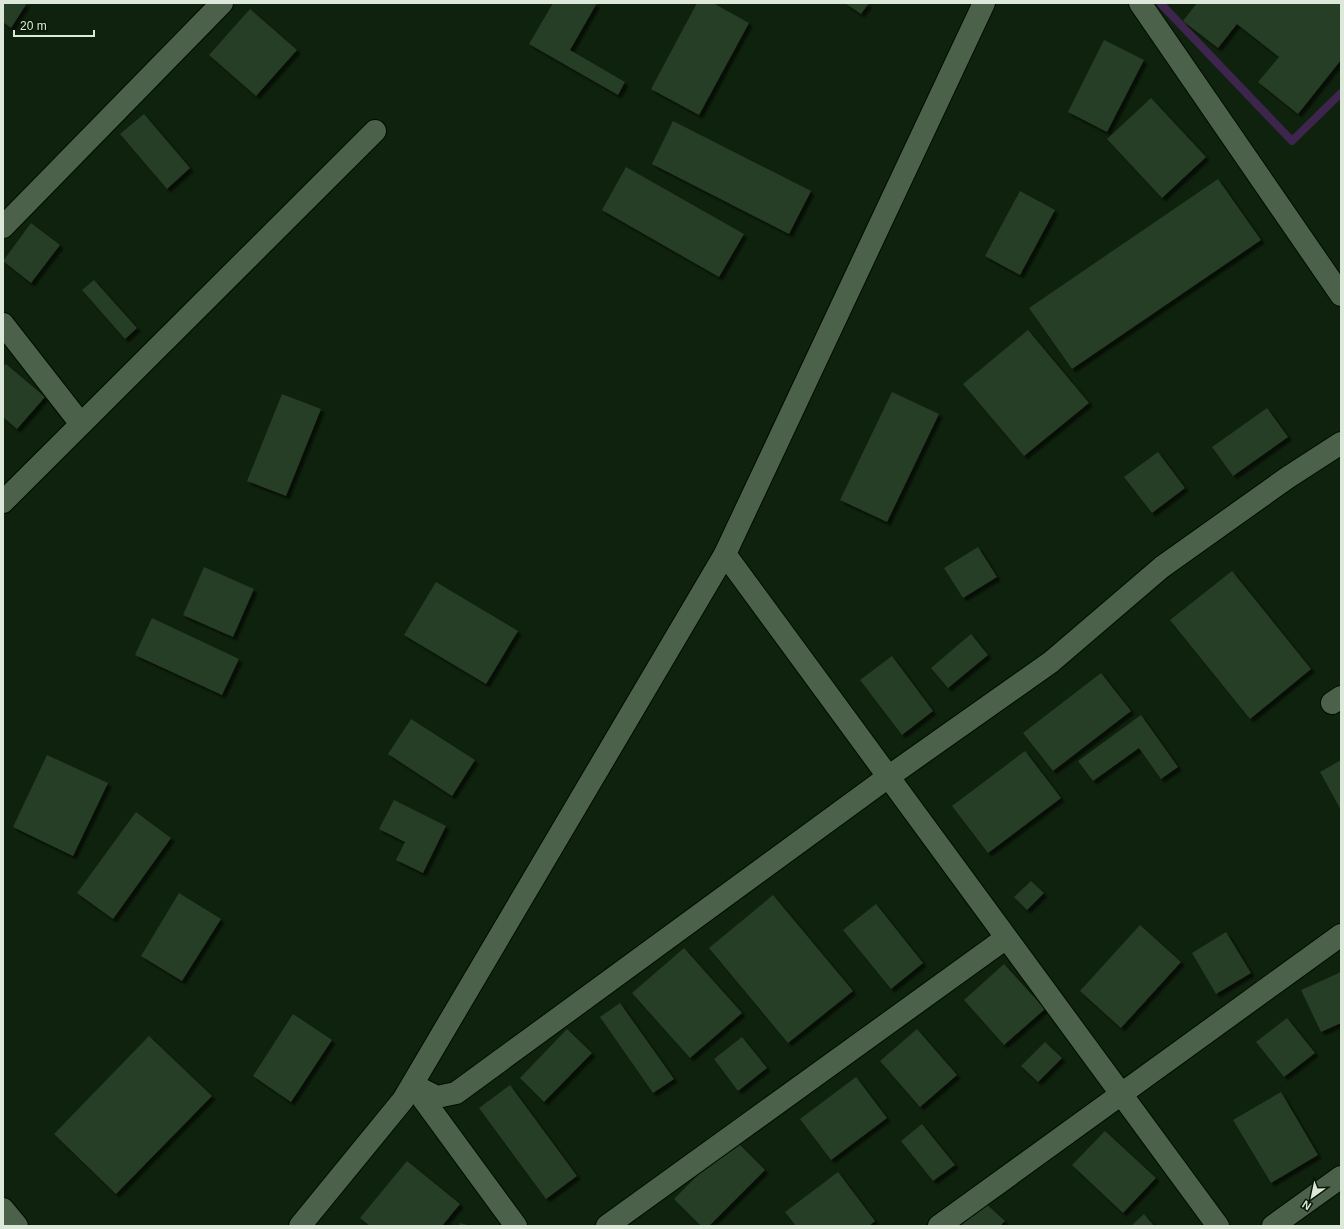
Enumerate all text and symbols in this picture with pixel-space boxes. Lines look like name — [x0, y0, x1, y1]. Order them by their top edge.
scale bar — [14, 12, 94, 38]
text: 20 m — [20, 19, 47, 33]
north arrow — [1292, 1177, 1332, 1217]
text: N — [1300, 1198, 1313, 1213]

